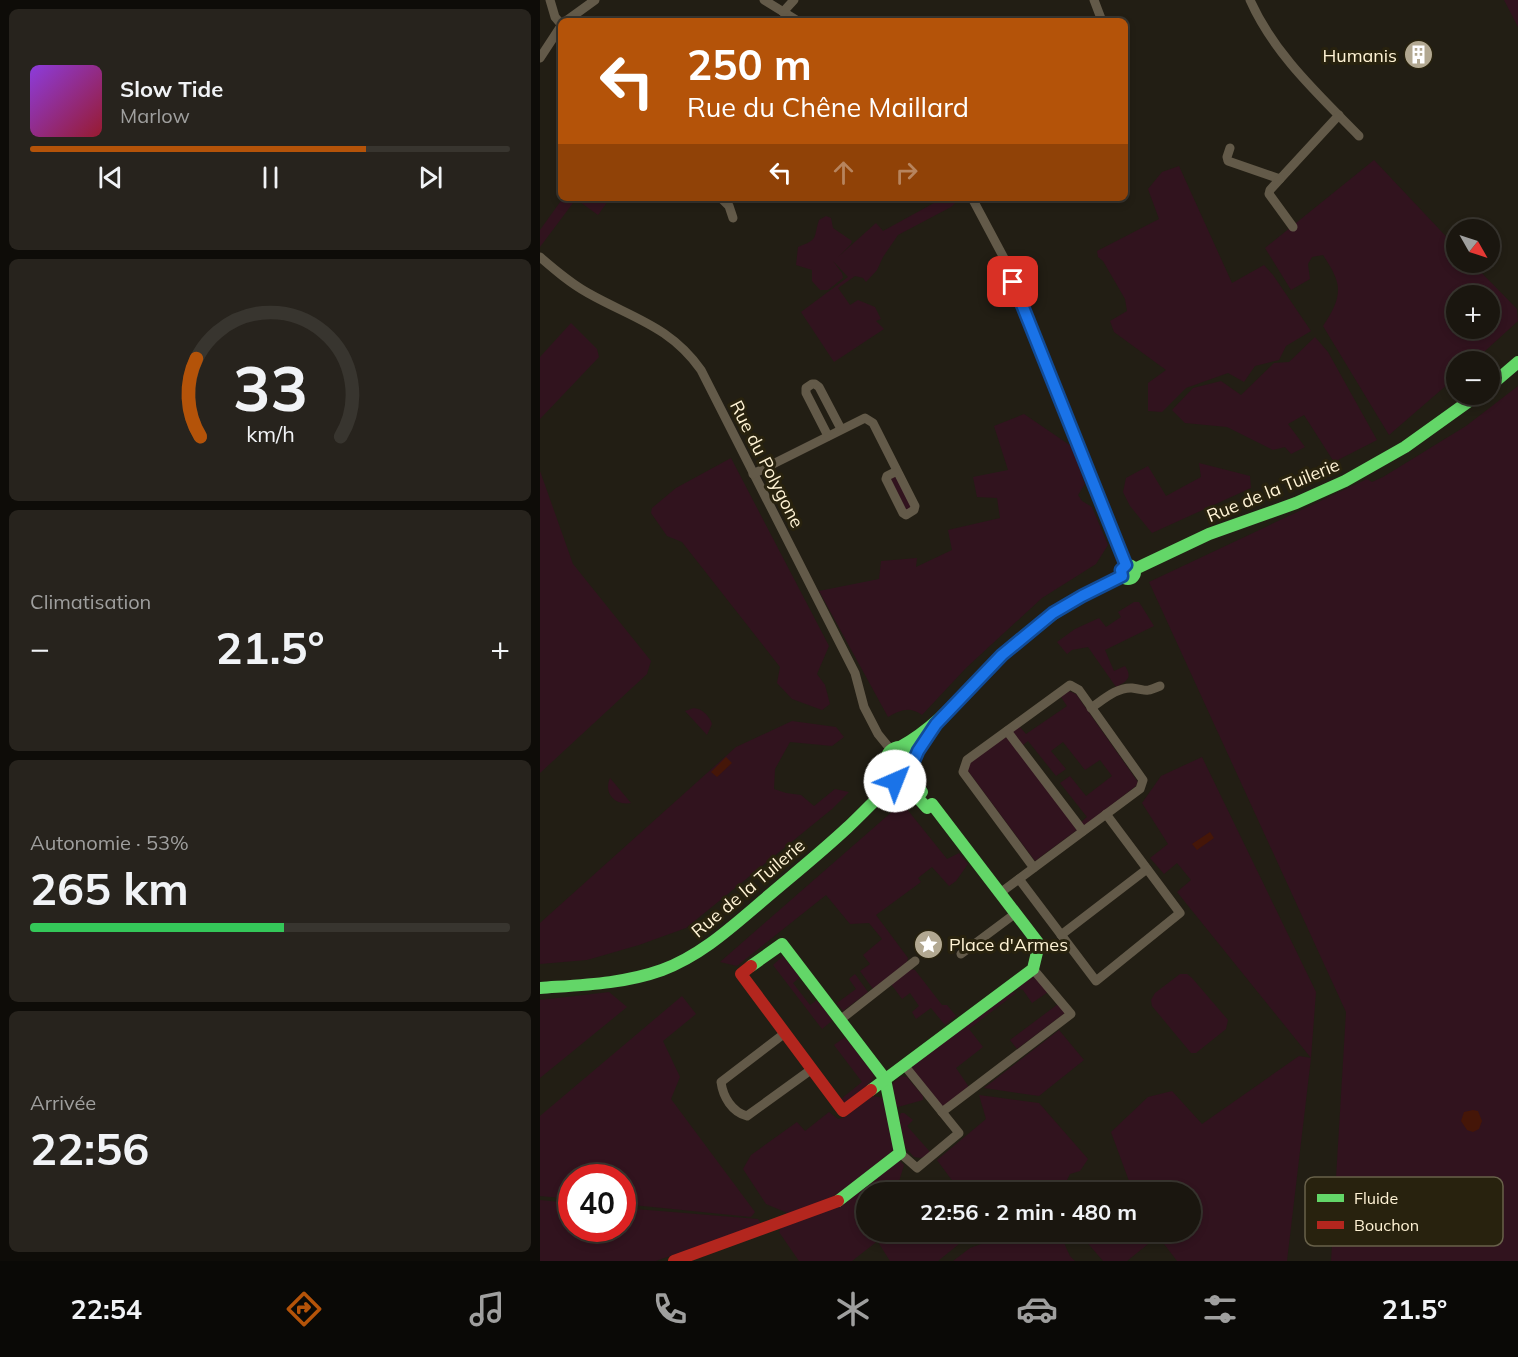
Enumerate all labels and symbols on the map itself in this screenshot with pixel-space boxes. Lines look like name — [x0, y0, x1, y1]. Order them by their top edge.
building icon: Humanis — [1402, 39, 1434, 71]
place label: Humanis — [1322, 44, 1397, 67]
north arrow — [1446, 219, 1500, 273]
pin — [987, 256, 1038, 307]
street label: Rue du Polygone — [725, 396, 809, 532]
street label: Rue de la Tuilerie — [1203, 453, 1343, 527]
position arrow — [863, 749, 927, 813]
street label: Rue de la Tuilerie — [686, 834, 810, 942]
place icon: Place d'Armes — [912, 928, 944, 960]
place label: Place d'Armes — [949, 933, 1068, 956]
speed limit sign: 40 — [558, 1164, 636, 1242]
legend — [1305, 1177, 1503, 1246]
text: Fluide — [1354, 1188, 1398, 1208]
text: Bouchon — [1354, 1215, 1419, 1235]

